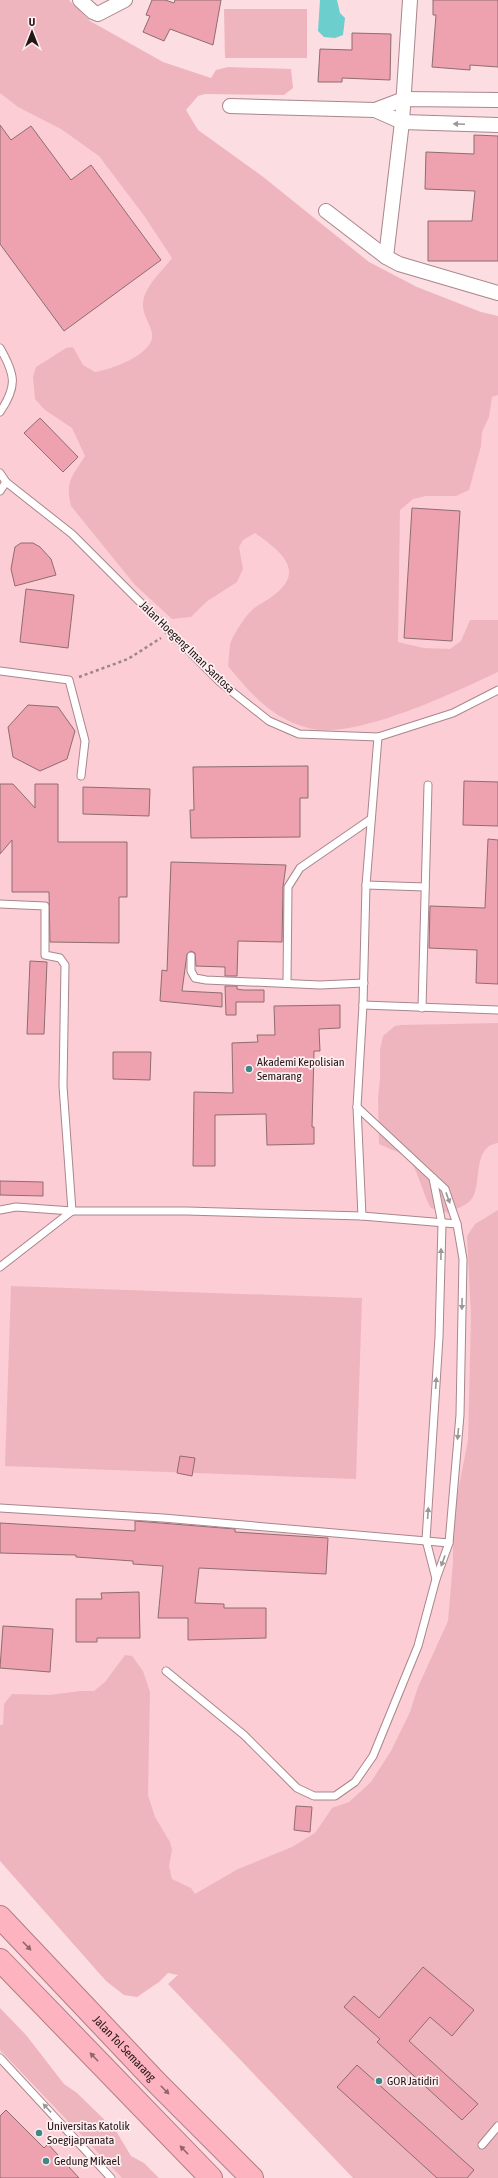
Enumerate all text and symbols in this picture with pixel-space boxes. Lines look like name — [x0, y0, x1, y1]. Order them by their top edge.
north arrow — [12, 12, 52, 52]
text: U — [29, 16, 35, 28]
one-way arrow — [453, 120, 465, 127]
street label: Jalan Hoegeng Iman Santosa — [137, 598, 237, 696]
place label: Akademi Kepolisian Semarang — [257, 1055, 345, 1083]
marker: Akademi Kepolisian Semarang — [244, 1064, 254, 1074]
one-way arrow — [445, 1193, 451, 1205]
one-way arrow — [438, 1247, 444, 1260]
one-way arrow — [459, 1298, 465, 1311]
one-way arrow — [433, 1376, 439, 1389]
one-way arrow — [455, 1428, 462, 1440]
one-way arrow — [425, 1506, 431, 1519]
one-way arrow — [439, 1555, 445, 1567]
one-way arrow — [22, 1941, 32, 1951]
street label: Jalan Tol Semarang — [90, 2013, 159, 2085]
one-way arrow — [89, 2052, 98, 2062]
place label: GOR Jatidiri — [387, 2074, 438, 2088]
marker: GOR Jatidiri — [374, 2076, 384, 2086]
one-way arrow — [160, 2086, 170, 2095]
one-way arrow — [42, 2103, 51, 2114]
place label: Universitas Katolik Soegijapranata — [47, 2119, 131, 2147]
marker: Universitas Katolik Soegijapranata — [34, 2128, 44, 2138]
one-way arrow — [179, 2145, 189, 2155]
place label: Gedung Mikael — [54, 2154, 121, 2168]
marker: Gedung Mikael — [41, 2156, 51, 2166]

